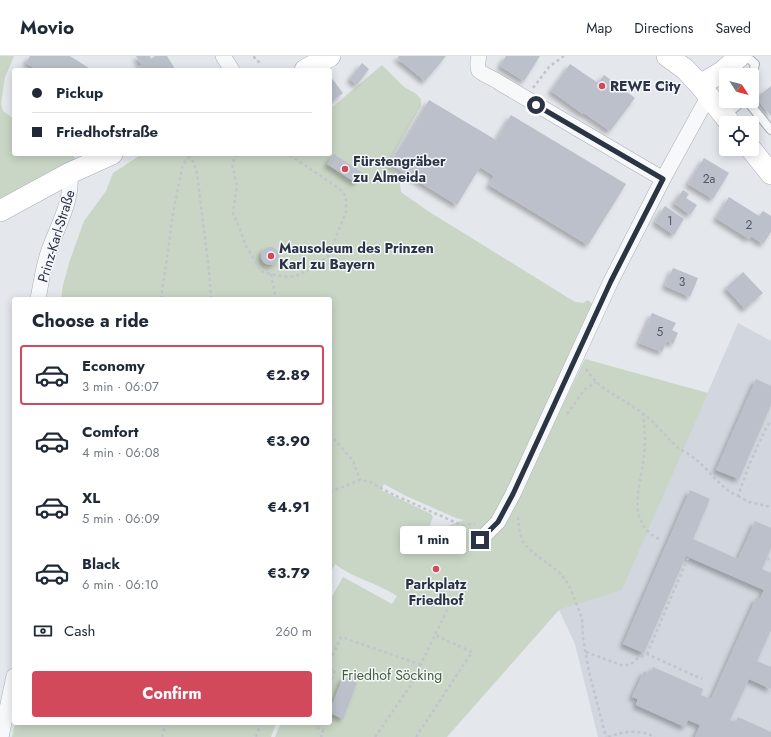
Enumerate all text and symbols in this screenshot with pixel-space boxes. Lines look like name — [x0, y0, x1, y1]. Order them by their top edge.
text: Movio — [20, 14, 74, 41]
text: Map — [586, 18, 612, 38]
text: Directions — [634, 18, 694, 38]
text: Saved — [716, 18, 751, 38]
north arrow — [719, 68, 759, 108]
map controls — [719, 68, 759, 156]
place label: REWE City — [610, 76, 681, 96]
marker: REWE City — [597, 81, 607, 91]
text: Pickup — [56, 82, 103, 104]
route start — [527, 96, 545, 114]
button: locate — [719, 116, 759, 156]
text: Friedhofstraße — [56, 121, 158, 143]
place label: Fürstengräber zu Almeida — [353, 151, 446, 187]
marker: Fürstengräber zu Almeida — [340, 164, 350, 174]
house number: 2a — [703, 170, 716, 188]
street label: Prinz-Karl-Straße — [32, 187, 80, 285]
house number: 1 — [667, 212, 673, 230]
house number: 2 — [746, 216, 753, 234]
place label: Mausoleum des Prinzen Karl zu Bayern — [279, 238, 434, 274]
marker: Mausoleum des Prinzen Karl zu Bayern — [266, 251, 276, 261]
house number: 3 — [679, 273, 686, 291]
text: Choose a ride — [32, 308, 149, 334]
house number: 5 — [657, 323, 664, 341]
text: Economy — [82, 355, 145, 377]
icon: car — [34, 357, 70, 393]
text: €2.89 — [266, 364, 310, 386]
text: 3 min · 06:07 — [82, 377, 159, 396]
text: Comfort — [82, 421, 139, 443]
icon: car — [34, 423, 70, 459]
text: €3.90 — [266, 430, 310, 452]
text: 4 min · 06:08 — [82, 443, 160, 462]
text: XL — [82, 487, 100, 509]
icon: car — [34, 489, 70, 525]
text: €4.91 — [267, 496, 310, 518]
text: 5 min · 06:09 — [82, 509, 160, 528]
callout: 1 min — [400, 526, 466, 554]
text: 1 min — [417, 530, 449, 549]
route end — [471, 531, 489, 549]
text: Black — [82, 553, 120, 575]
icon: car — [34, 555, 70, 591]
text: €3.79 — [267, 562, 310, 584]
marker: Parkplatz Friedhof — [431, 564, 441, 574]
place label: Parkplatz Friedhof — [405, 574, 467, 610]
text: 6 min · 06:10 — [82, 575, 158, 594]
icon: cash — [32, 620, 54, 642]
text: Cash — [64, 620, 95, 642]
text: 260 m — [275, 622, 312, 641]
park label: Friedhof Söcking — [342, 665, 442, 685]
button: Confirm — [32, 671, 312, 717]

